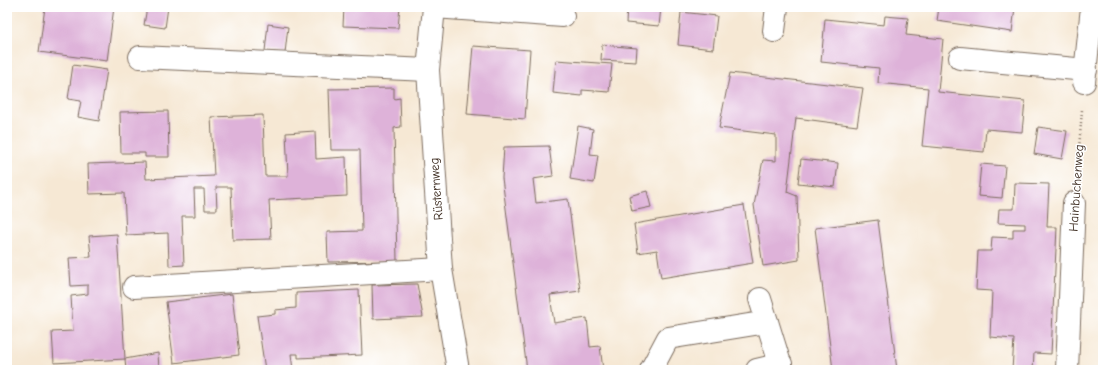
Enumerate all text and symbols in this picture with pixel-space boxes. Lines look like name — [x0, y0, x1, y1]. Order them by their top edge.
street label: Hainbuchenweg — [1065, 144, 1087, 232]
street label: Rüsternweg — [426, 157, 446, 221]

